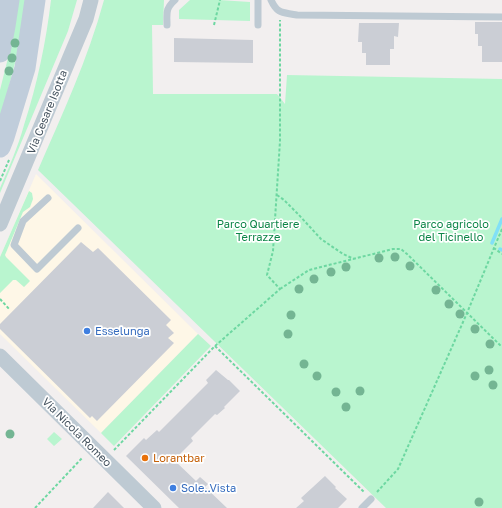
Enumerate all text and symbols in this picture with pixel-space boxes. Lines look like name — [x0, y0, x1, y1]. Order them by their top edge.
street label: Via Cesare Isotta — [24, 68, 69, 156]
park label: Parco Quartiere Terrazze — [217, 217, 299, 243]
park label: Parco agricolo del Ticinello — [413, 217, 489, 243]
place label: Esselunga — [95, 324, 150, 337]
marker: Esselunga — [82, 326, 92, 336]
street label: Via Nicola Romeo — [40, 394, 115, 469]
place label: Lorantbar — [153, 451, 205, 464]
marker: Lorantbar — [140, 453, 150, 463]
place label: Sole..Vista — [181, 481, 236, 494]
marker: Sole..Vista — [168, 483, 178, 493]

